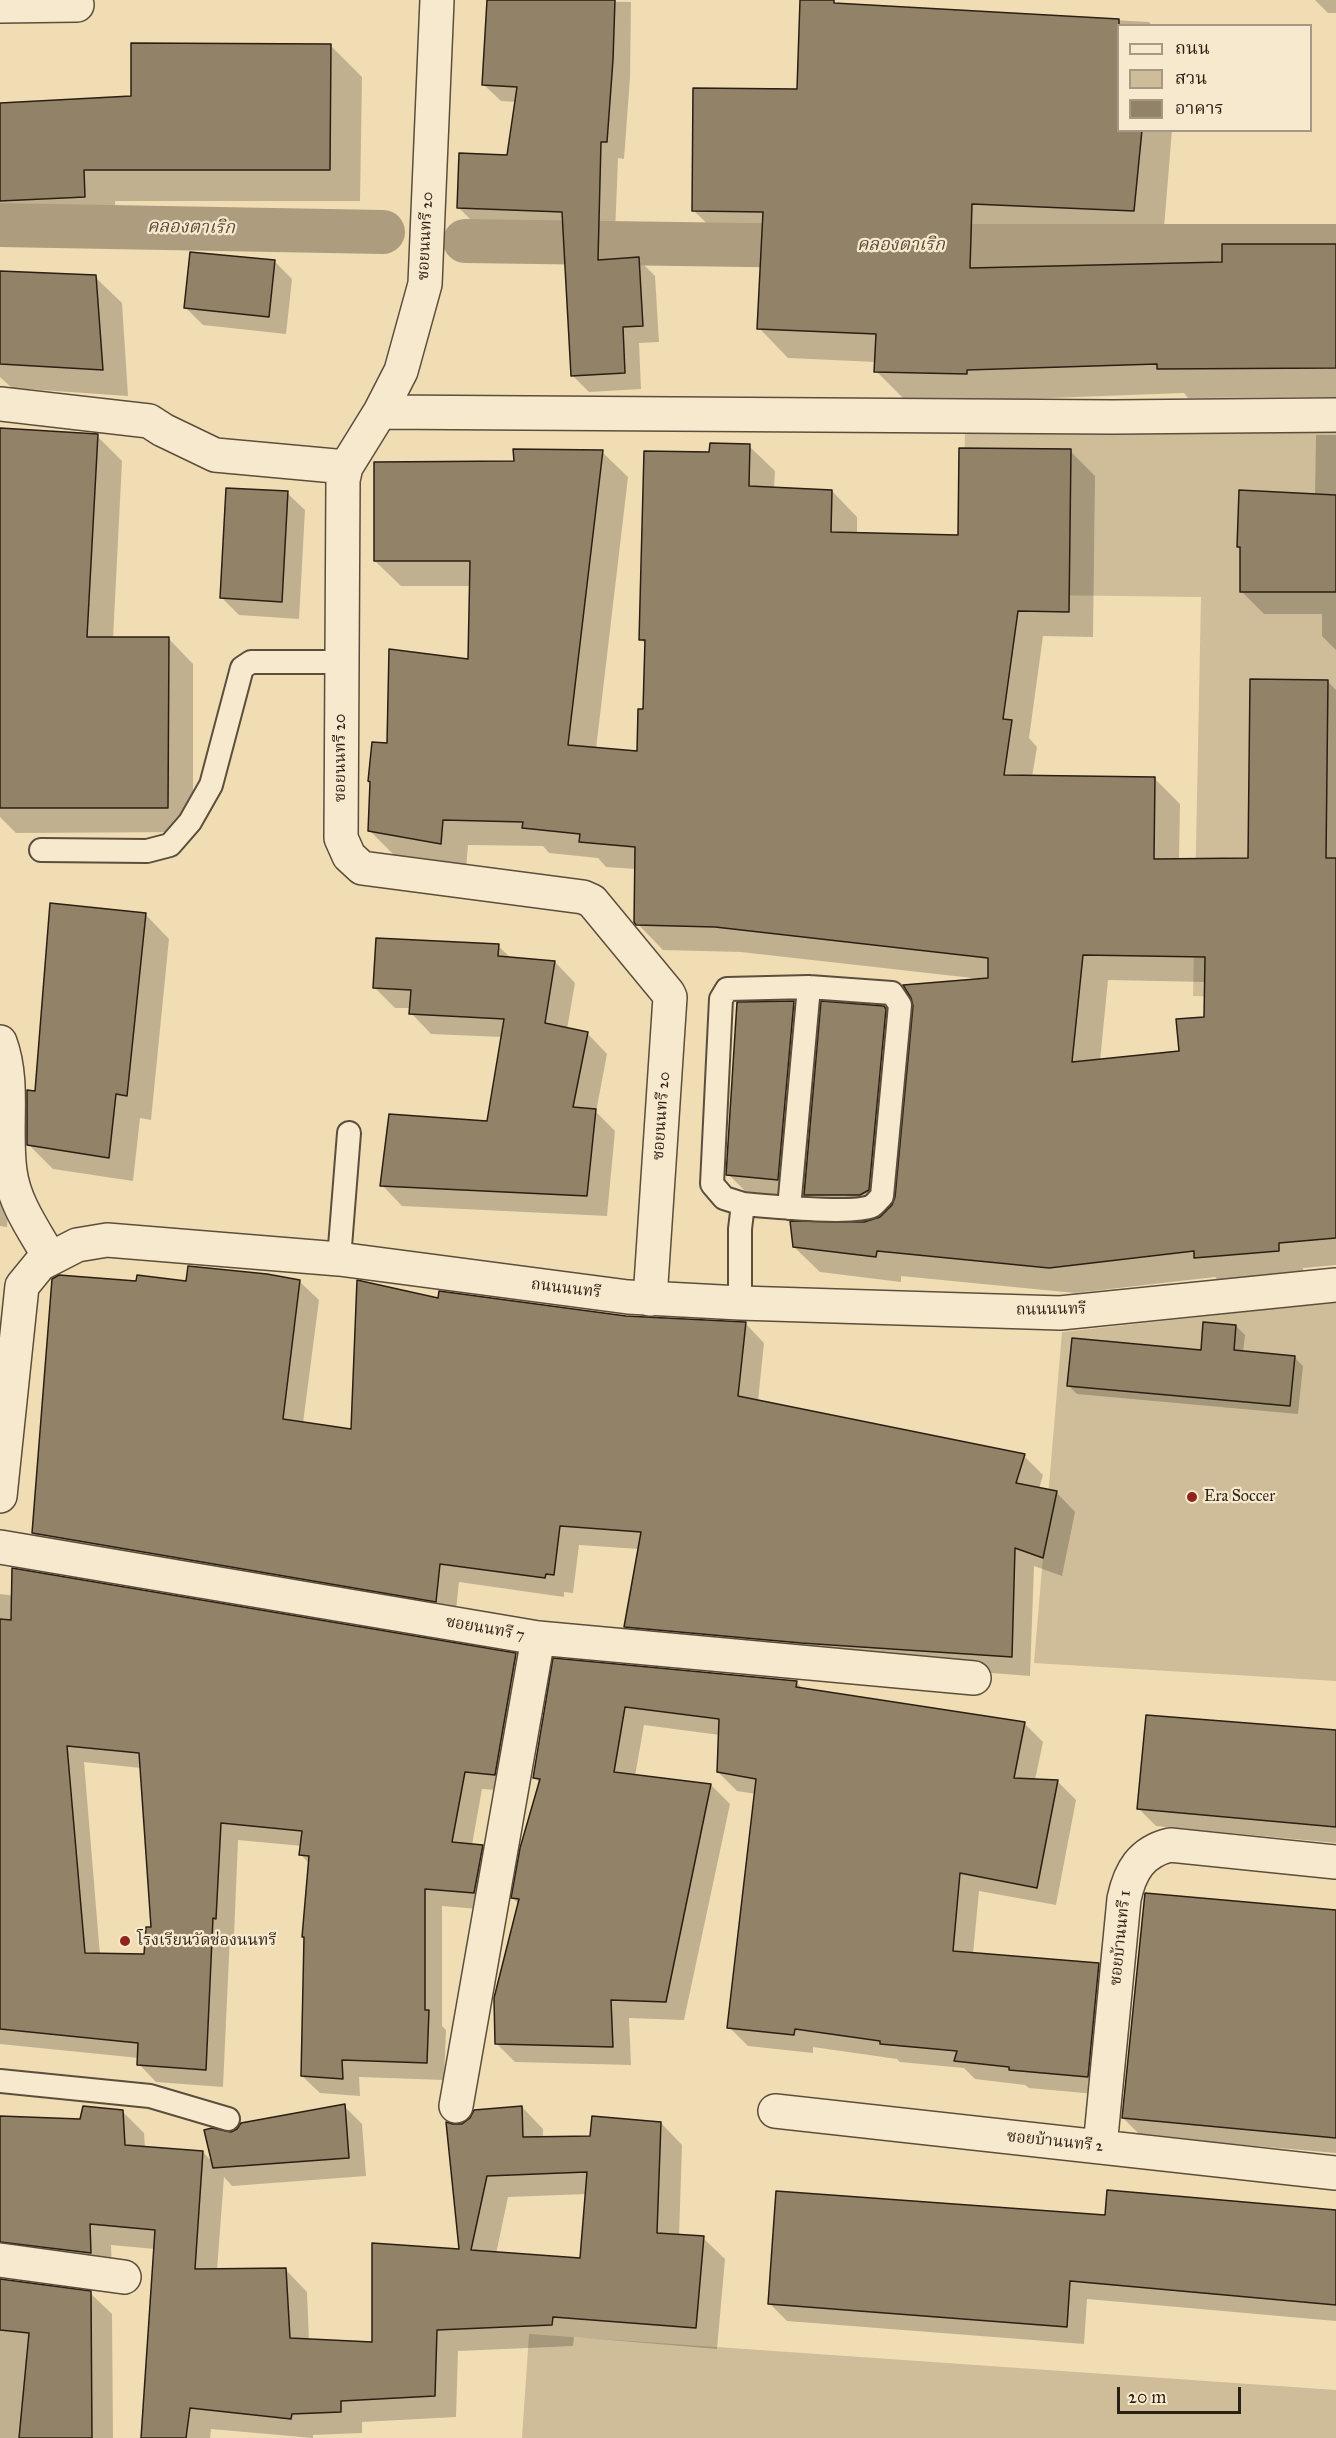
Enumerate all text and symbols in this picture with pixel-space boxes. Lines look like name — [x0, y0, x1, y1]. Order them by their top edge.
legend — [1117, 24, 1312, 132]
text: ถนน — [1175, 37, 1210, 59]
text: สวน — [1175, 67, 1207, 89]
text: อาคาร — [1175, 97, 1224, 119]
street label: ซอยนนทรี 20 — [414, 191, 438, 281]
water label: คลองตาเริก — [147, 216, 235, 240]
water label: คลองตาเริก — [857, 235, 945, 257]
street label: ซอยนนทรี 20 — [331, 714, 351, 802]
street label: ซอยนนทรี 20 — [649, 1071, 675, 1161]
street label: ถนนนนทรี — [530, 1275, 602, 1303]
street label: ถนนนนทรี — [1016, 1300, 1086, 1320]
place label: Era Soccer — [1204, 1487, 1275, 1507]
marker: Era Soccer — [1185, 1490, 1199, 1504]
street label: ซอยนนทรี 7 — [444, 1613, 526, 1645]
street label: ซอยบ้านนทรี 1 — [1106, 1889, 1136, 1987]
place label: โรงเรียนวัดช่องนนทรี — [137, 1931, 276, 1951]
marker: โรงเรียนวัดช่องนนทรี — [118, 1934, 132, 1948]
street label: ซอยบ้านนทรี 2 — [1006, 2127, 1104, 2157]
scale bar — [1120, 2375, 1244, 2413]
text: 20 m — [1128, 2386, 1166, 2408]

